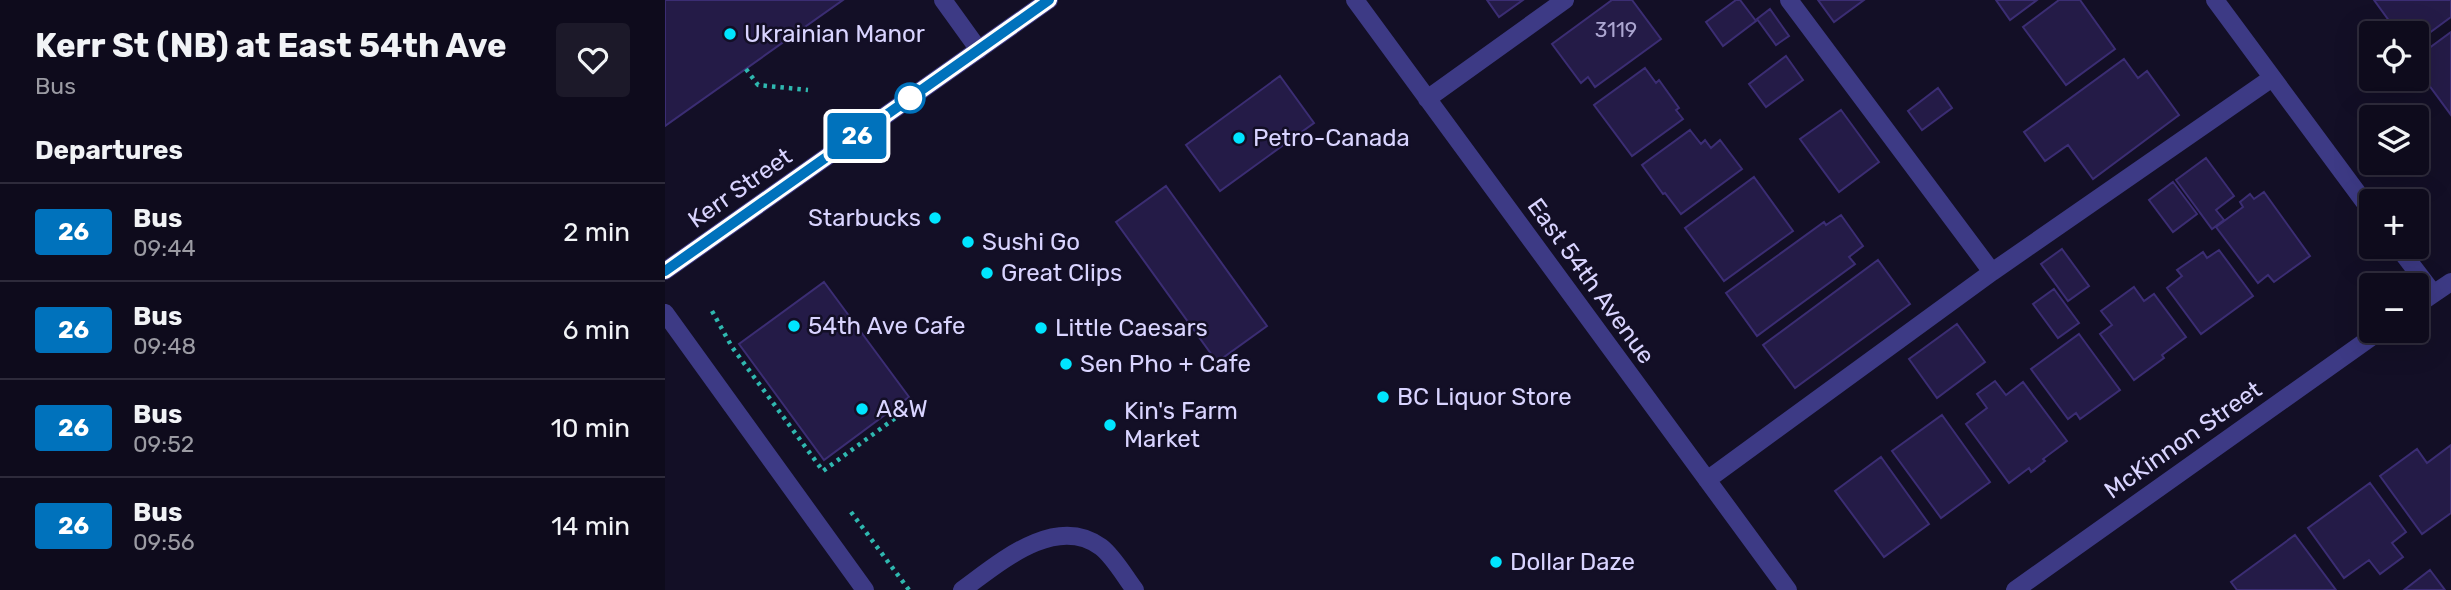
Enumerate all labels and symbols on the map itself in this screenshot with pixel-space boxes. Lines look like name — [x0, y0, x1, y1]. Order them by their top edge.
house number: 3119 — [1595, 17, 1637, 42]
place label: Ukrainian Manor — [744, 20, 925, 48]
marker: Ukrainian Manor — [722, 26, 738, 42]
unlabelled marker — [895, 83, 925, 113]
line badge: 26 — [825, 113, 889, 159]
place label: Petro-Canada — [1253, 124, 1410, 152]
marker: Petro-Canada — [1231, 130, 1247, 146]
street label: Kerr Street — [683, 142, 797, 234]
street label: East 54th Avenue — [1522, 193, 1660, 369]
place label: Starbucks — [808, 204, 921, 232]
marker: Starbucks — [927, 210, 943, 226]
place label: Sushi Go — [982, 228, 1080, 256]
marker: Sushi Go — [960, 234, 976, 250]
place label: Great Clips — [1001, 259, 1122, 287]
marker: Great Clips — [979, 265, 995, 281]
place label: 54th Ave Cafe — [808, 312, 965, 340]
place label: Little Caesars — [1055, 314, 1208, 342]
marker: 54th Ave Cafe — [786, 318, 802, 334]
marker: Little Caesars — [1033, 320, 1049, 336]
place label: Sen Pho + Cafe — [1080, 350, 1251, 378]
marker: Sen Pho + Cafe — [1058, 356, 1074, 372]
street label: McKinnon Street — [2099, 375, 2267, 505]
place label: BC Liquor Store — [1397, 383, 1572, 411]
marker: BC Liquor Store — [1375, 389, 1391, 405]
place label: A&W — [876, 395, 928, 423]
place label: Kin's Farm Market — [1124, 397, 1238, 453]
marker: A&W — [854, 401, 870, 417]
marker: Kin's Farm Market — [1102, 417, 1118, 433]
place label: Dollar Daze — [1510, 548, 1635, 576]
marker: Dollar Daze — [1488, 554, 1504, 570]

